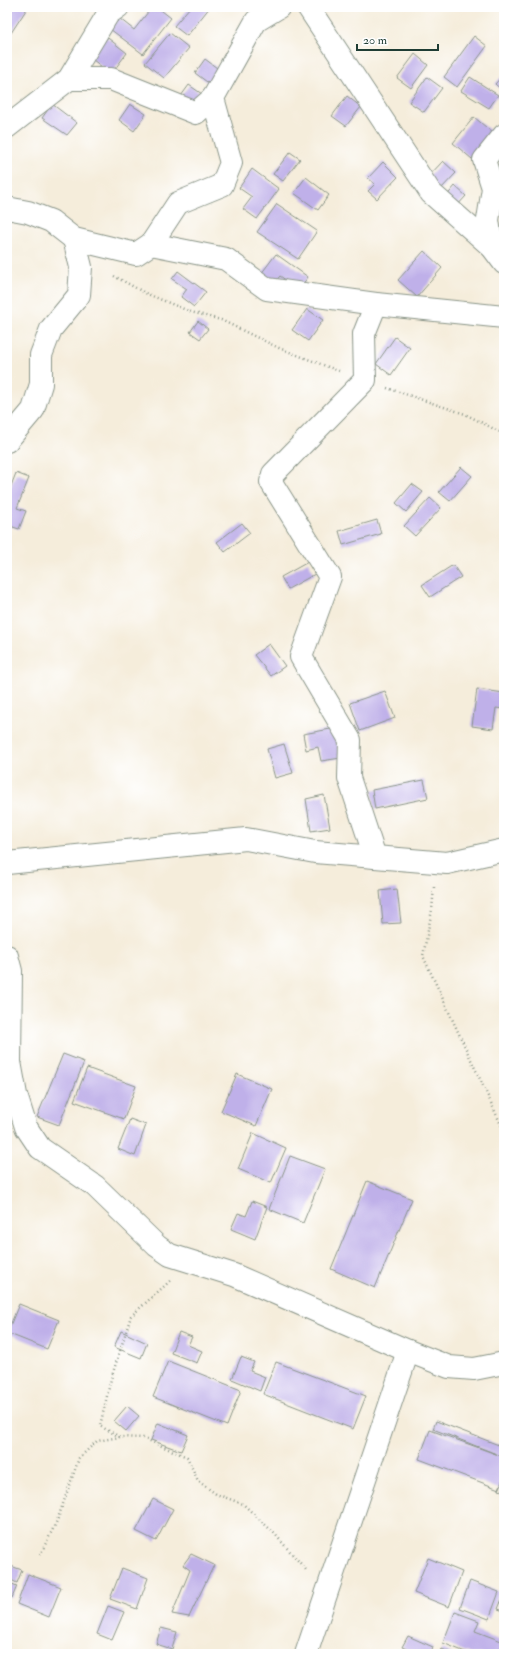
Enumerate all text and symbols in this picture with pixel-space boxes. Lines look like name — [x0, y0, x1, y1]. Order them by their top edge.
scale bar — [357, 26, 438, 52]
text: 20 m — [363, 33, 388, 48]

